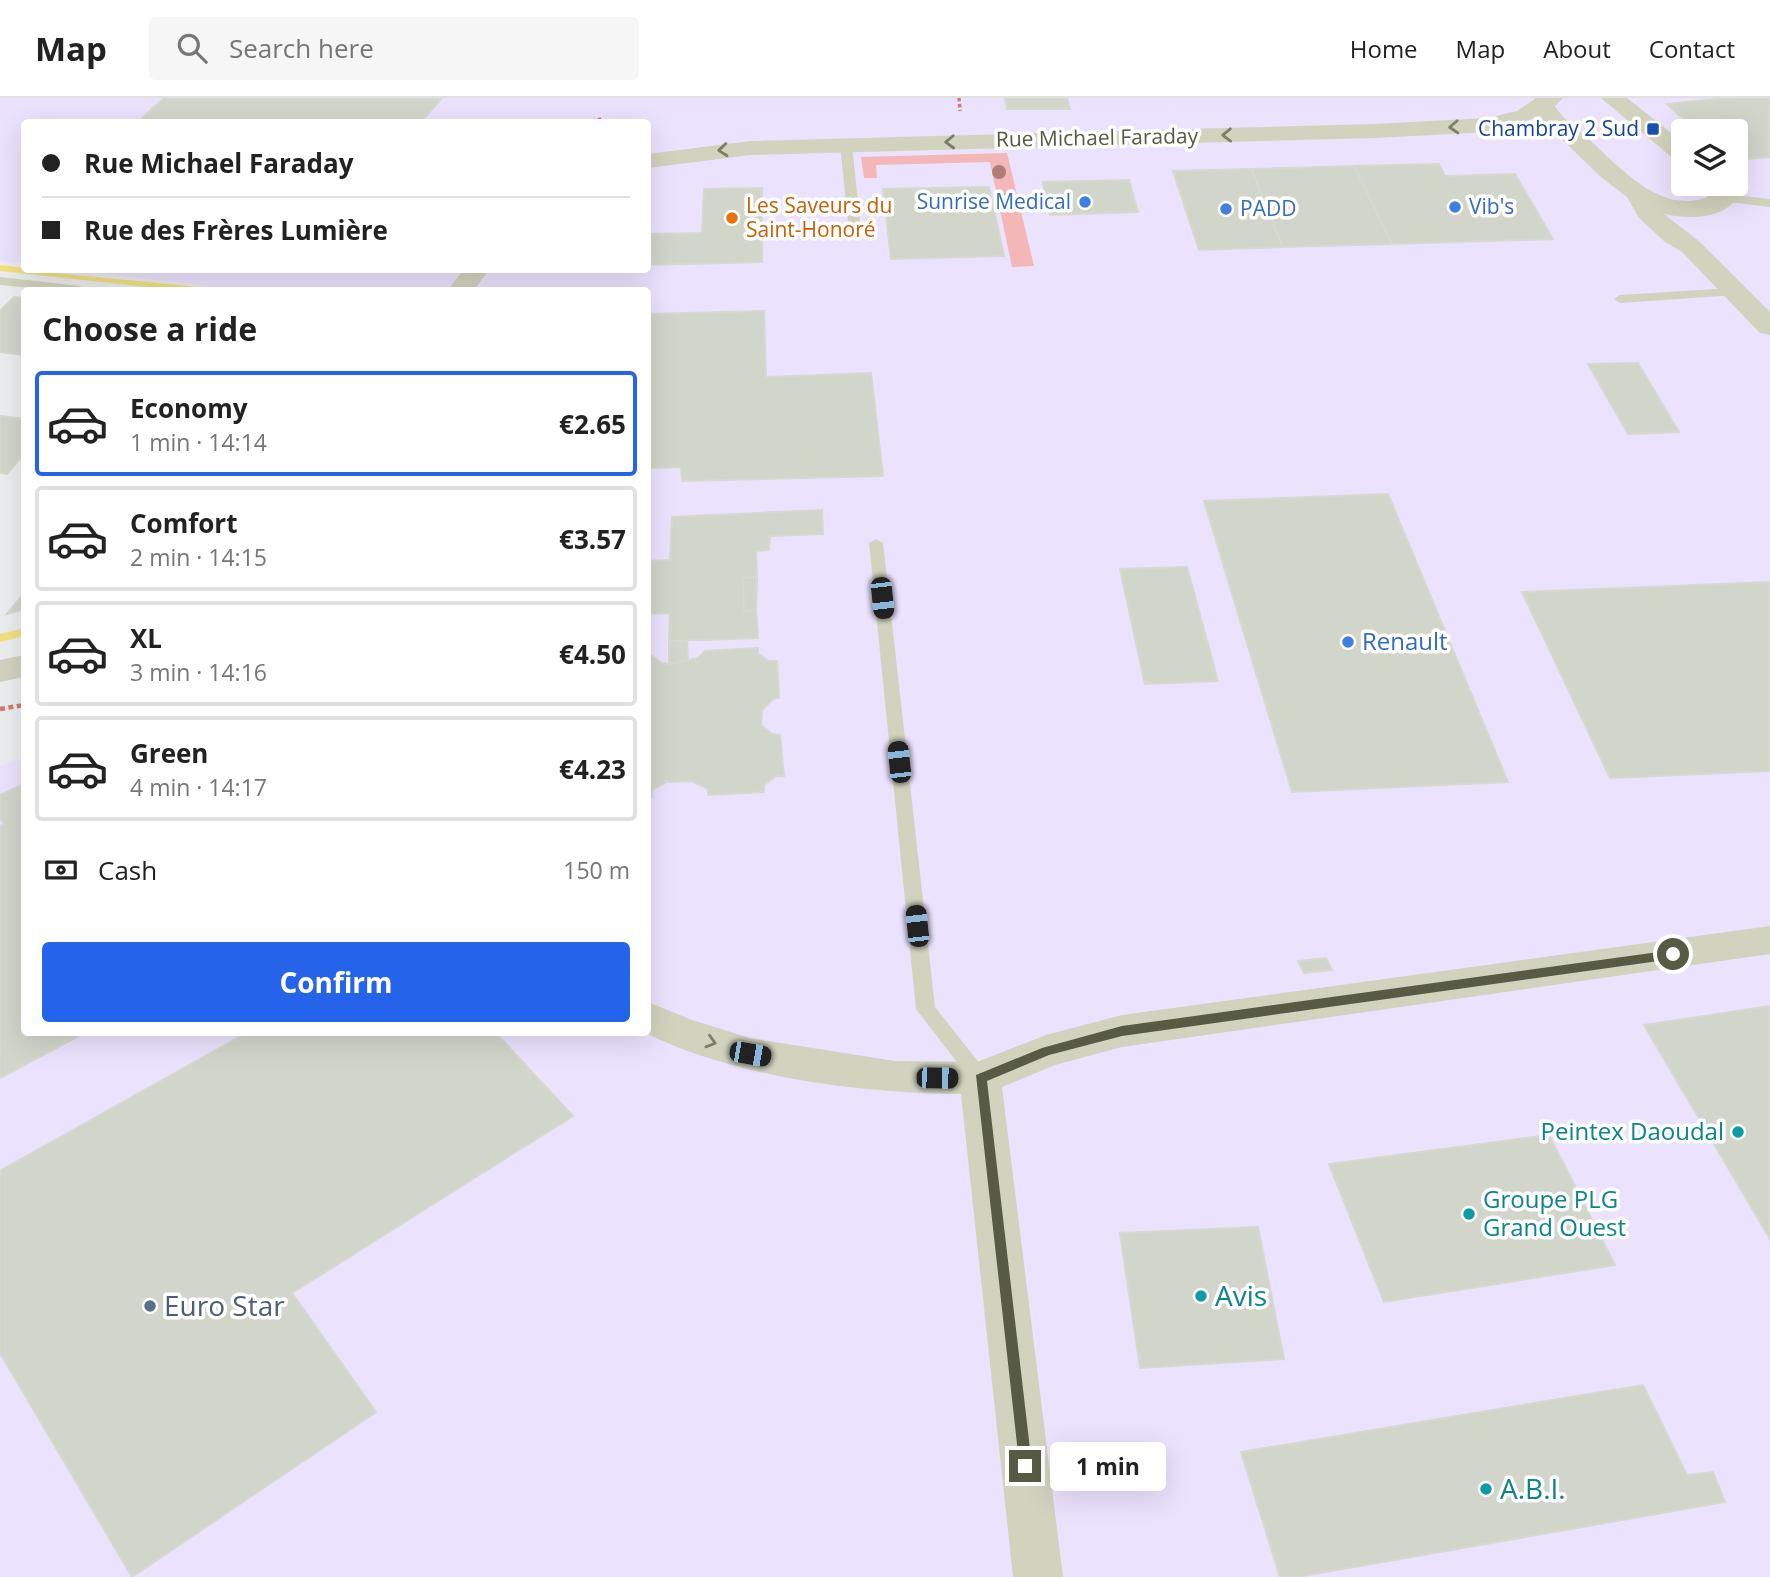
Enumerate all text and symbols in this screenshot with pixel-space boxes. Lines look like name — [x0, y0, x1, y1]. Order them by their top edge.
search box — [149, 17, 639, 80]
text: Map — [35, 26, 107, 71]
icon: search — [173, 29, 211, 67]
text: Search here — [229, 30, 374, 66]
text: Home — [1350, 32, 1418, 65]
text: Map — [1456, 32, 1505, 65]
text: About — [1543, 32, 1611, 65]
text: Contact — [1649, 32, 1735, 65]
place label: Chambray 2 Sud — [1478, 114, 1639, 142]
one-way arrow — [1448, 119, 1459, 134]
map controls — [1671, 119, 1748, 196]
button: layers — [1671, 119, 1748, 196]
street label: Rue Michael Faraday — [996, 121, 1199, 153]
marker: Chambray 2 Sud — [1645, 121, 1661, 137]
one-way arrow — [1221, 127, 1232, 143]
one-way arrow — [945, 134, 955, 150]
one-way arrow — [717, 142, 728, 157]
text: Rue Michael Faraday — [84, 145, 353, 181]
place label: Sunrise Medical — [917, 187, 1071, 215]
place label: Les Saveurs du Saint-Honoré — [746, 191, 892, 243]
place label: Vib's — [1469, 192, 1514, 220]
marker: Sunrise Medical — [1077, 194, 1093, 210]
place label: PADD — [1240, 194, 1296, 222]
marker: Vib's — [1447, 199, 1463, 215]
marker: PADD — [1218, 201, 1234, 217]
marker: Les Saveurs du Saint-Honoré — [724, 210, 740, 226]
text: Rue des Frères Lumière — [84, 212, 388, 248]
text: Choose a ride — [42, 307, 257, 350]
text: Economy — [130, 390, 248, 426]
icon: car — [46, 392, 109, 455]
text: €2.65 — [559, 406, 626, 442]
text: 1 min · 14:14 — [130, 426, 267, 458]
text: Comfort — [130, 505, 237, 541]
icon: car — [46, 507, 109, 570]
text: €3.57 — [559, 521, 626, 557]
text: 2 min · 14:15 — [130, 541, 267, 573]
car — [870, 576, 895, 620]
text: XL — [130, 620, 162, 656]
icon: car — [46, 622, 109, 685]
place label: Renault — [1362, 624, 1448, 657]
marker: Renault — [1340, 634, 1356, 650]
text: €4.50 — [559, 636, 626, 672]
text: 3 min · 14:16 — [130, 656, 267, 688]
text: Green — [130, 735, 208, 771]
icon: car — [46, 737, 109, 800]
car — [887, 740, 912, 784]
text: €4.23 — [559, 751, 626, 787]
text: 4 min · 14:17 — [130, 771, 267, 803]
icon: cash — [42, 851, 80, 889]
text: Cash — [98, 852, 157, 888]
text: 150 m — [563, 854, 630, 886]
car — [905, 904, 930, 948]
route start — [1657, 938, 1689, 970]
button: Confirm — [42, 942, 630, 1022]
one-way arrow — [704, 1034, 716, 1049]
car — [728, 1040, 773, 1068]
car — [916, 1067, 959, 1089]
place label: Peintex Daoudal — [1540, 1114, 1724, 1147]
marker: Peintex Daoudal — [1730, 1124, 1746, 1140]
place label: Groupe PLG Grand Ouest — [1483, 1182, 1626, 1243]
marker: Groupe PLG Grand Ouest — [1461, 1206, 1477, 1222]
place label: Avis — [1215, 1276, 1267, 1314]
place label: Euro Star — [164, 1286, 285, 1324]
marker: Avis — [1193, 1288, 1209, 1304]
marker: Euro Star — [142, 1298, 158, 1314]
callout: 1 min — [1050, 1442, 1165, 1490]
route end — [1009, 1450, 1041, 1482]
text: 1 min — [1076, 1450, 1140, 1482]
place label: A.B.I. — [1500, 1469, 1566, 1507]
marker: A.B.I. — [1478, 1481, 1494, 1497]

